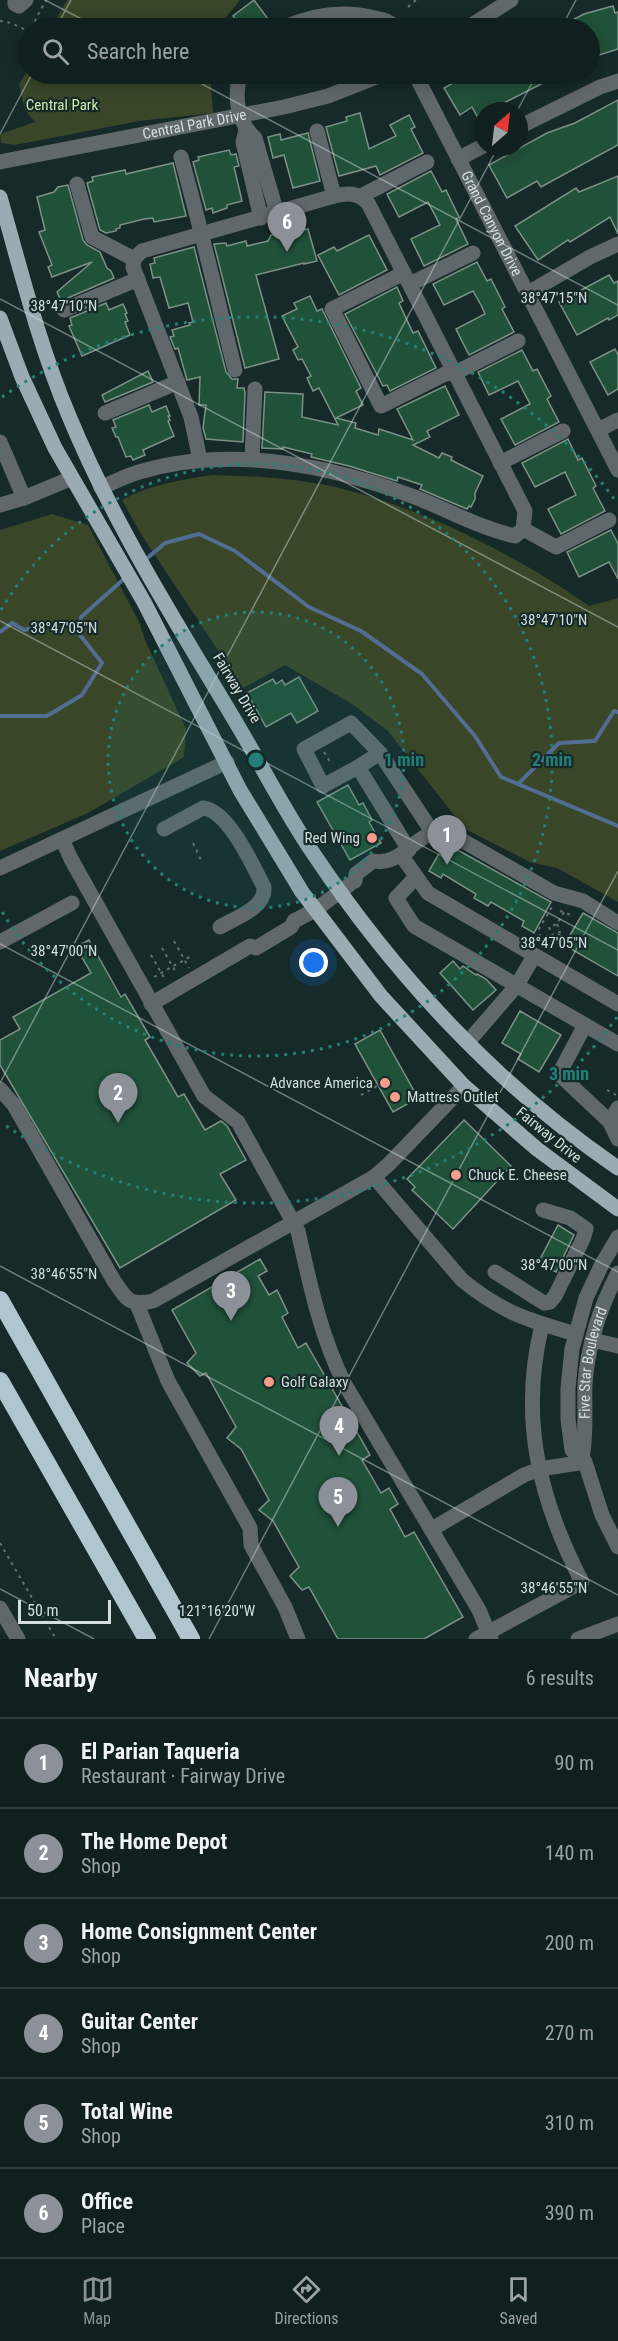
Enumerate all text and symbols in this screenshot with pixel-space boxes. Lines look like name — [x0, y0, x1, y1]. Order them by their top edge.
search box — [18, 18, 600, 84]
icon: search — [39, 35, 72, 68]
text: Search here — [87, 39, 189, 64]
park label: Central Park — [26, 96, 98, 114]
north arrow — [474, 102, 528, 156]
street label: Central Park Drive — [141, 105, 248, 143]
street label: Grand Canyon Drive — [457, 168, 526, 279]
pin: 6 — [268, 202, 306, 252]
text: 38°47'15"N — [521, 289, 587, 307]
text: 38°47'10"N — [31, 297, 97, 315]
text: 38°47'10"N — [521, 611, 587, 629]
text: 38°47'05"N — [31, 619, 97, 637]
street label: Fairway Drive — [209, 650, 265, 726]
text: 1 min — [384, 749, 424, 770]
text: 2 min — [532, 749, 572, 770]
centre of rings — [246, 750, 266, 770]
pin: 1 — [428, 816, 466, 865]
place label: Red Wing — [305, 829, 360, 847]
marker: Red Wing — [365, 831, 379, 845]
text: 38°47'05"N — [521, 934, 587, 952]
text: 38°47'00"N — [31, 942, 97, 960]
your location — [299, 948, 328, 977]
text: 3 min — [549, 1063, 589, 1084]
pin: 2 — [98, 1074, 138, 1123]
place label: Advance America — [270, 1074, 373, 1092]
marker: Advance America — [378, 1076, 392, 1090]
place label: Mattress Outlet — [407, 1088, 499, 1106]
marker: Mattress Outlet — [388, 1090, 402, 1104]
street label: Fairway Drive — [513, 1103, 585, 1167]
place label: Chuck E. Cheese — [468, 1166, 567, 1184]
marker: Chuck E. Cheese — [449, 1168, 463, 1182]
text: 38°47'00"N — [521, 1256, 587, 1274]
text: 38°46'55"N — [31, 1265, 97, 1283]
pin: 3 — [212, 1272, 250, 1321]
street label: Five Star Boulevard — [576, 1304, 611, 1419]
place label: Golf Galaxy — [281, 1373, 349, 1391]
marker: Golf Galaxy — [262, 1375, 276, 1389]
pin: 4 — [320, 1406, 358, 1456]
pin: 5 — [318, 1478, 358, 1527]
text: 38°46'55"N — [521, 1579, 587, 1597]
scale bar — [18, 1597, 111, 1624]
text: 50 m — [27, 1601, 59, 1620]
text: 121°16'20"W — [179, 1602, 256, 1620]
text: Nearby — [24, 1663, 98, 1693]
text: 6 results — [526, 1666, 594, 1690]
text: El Parian Taqueria — [81, 1739, 240, 1764]
text: 1 — [38, 1751, 49, 1775]
text: 90 m — [555, 1751, 594, 1775]
text: Restaurant · Fairway Drive — [81, 1764, 285, 1788]
text: The Home Depot — [81, 1829, 227, 1854]
text: 2 — [38, 1841, 49, 1865]
text: 140 m — [545, 1841, 594, 1865]
text: Shop — [81, 1854, 121, 1878]
text: Home Consignment Center — [81, 1919, 317, 1944]
text: 3 — [38, 1931, 49, 1955]
text: 200 m — [545, 1931, 594, 1955]
text: Shop — [81, 1944, 121, 1968]
text: Guitar Center — [81, 2009, 198, 2034]
text: 4 — [38, 2021, 49, 2045]
text: 270 m — [545, 2021, 594, 2045]
text: Shop — [81, 2034, 121, 2058]
text: Total Wine — [81, 2099, 173, 2124]
text: 5 — [38, 2111, 49, 2135]
text: 310 m — [545, 2111, 594, 2135]
text: Shop — [81, 2124, 121, 2148]
text: Office — [81, 2189, 133, 2214]
text: 6 — [38, 2201, 49, 2225]
text: 390 m — [545, 2201, 594, 2225]
text: Place — [81, 2214, 125, 2238]
tab: Map — [81, 2273, 114, 2328]
tab: Directions — [275, 2273, 338, 2328]
tab: Saved — [499, 2273, 537, 2328]

